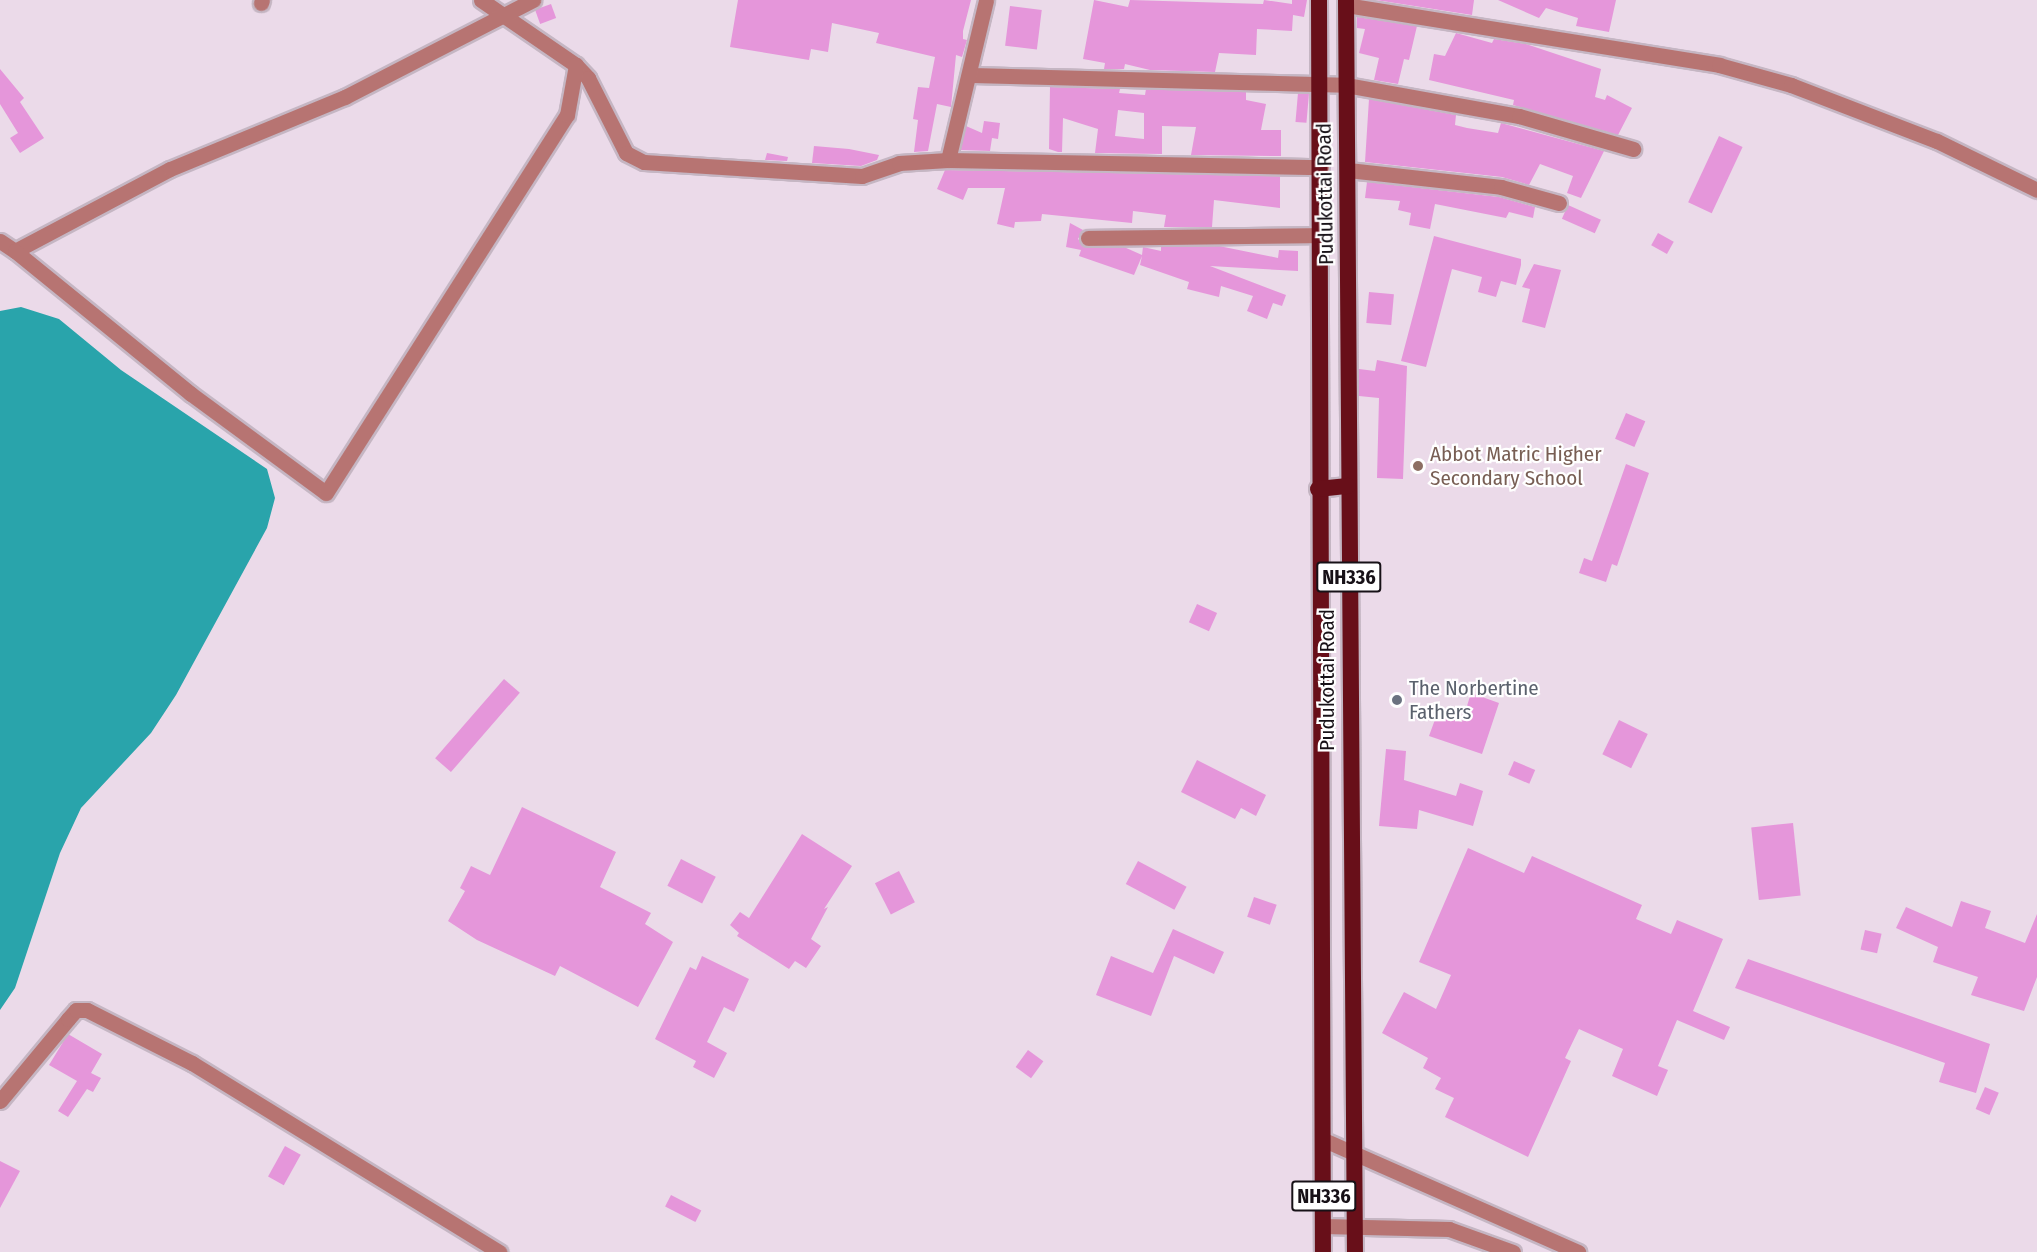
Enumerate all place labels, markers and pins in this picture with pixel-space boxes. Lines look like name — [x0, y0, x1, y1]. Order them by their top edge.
place label: Abbot Matric Higher Secondary School — [1430, 441, 1602, 491]
marker: Abbot Matric Higher Secondary School — [1411, 459, 1425, 473]
place label: The Norbertine Fathers — [1409, 675, 1539, 725]
marker: The Norbertine Fathers — [1390, 693, 1404, 707]

